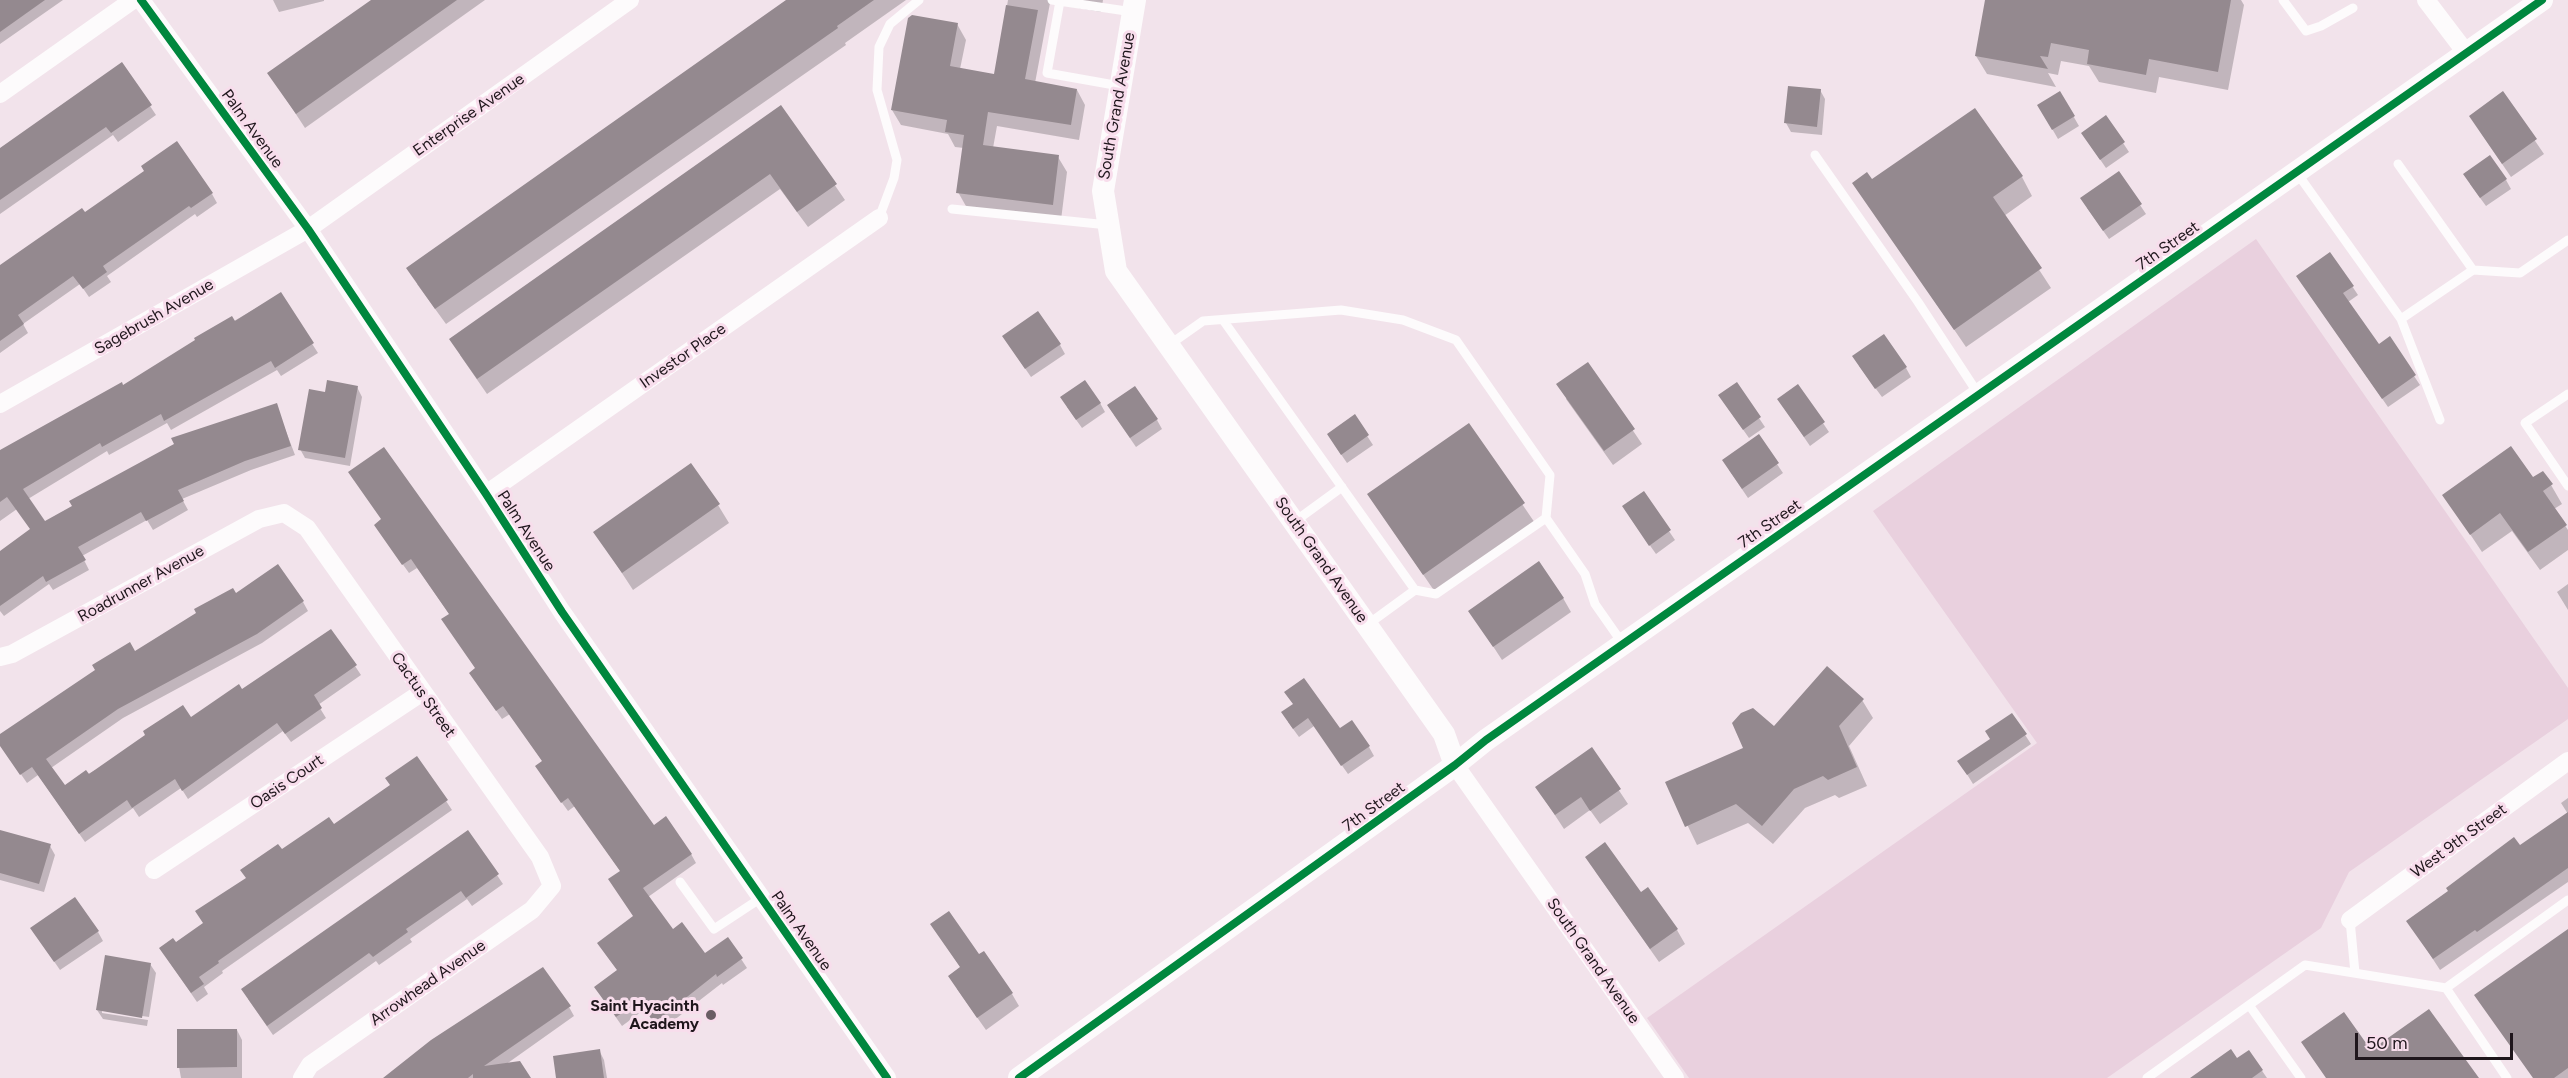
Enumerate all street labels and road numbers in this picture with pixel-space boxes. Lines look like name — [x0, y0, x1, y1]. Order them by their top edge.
street label: South Grand Avenue — [1095, 31, 1139, 181]
street label: Enterprise Avenue — [410, 69, 528, 161]
street label: Palm Avenue — [217, 86, 287, 172]
street label: 7th Street — [2133, 217, 2203, 275]
street label: Sagebrush Avenue — [91, 275, 217, 359]
street label: Investor Place — [636, 319, 730, 393]
street label: Palm Avenue — [493, 487, 559, 575]
street label: South Grand Avenue — [1270, 493, 1372, 627]
street label: 7th Street — [1735, 495, 1805, 553]
street label: Roadrunner Avenue — [75, 541, 207, 627]
street label: Cactus Street — [387, 649, 459, 741]
street label: Oasis Court — [247, 750, 327, 814]
street label: 7th Street — [1339, 778, 1409, 836]
street label: West 9th Street — [2407, 800, 2511, 882]
street label: Palm Avenue — [767, 888, 835, 974]
street label: South Grand Avenue — [1542, 894, 1644, 1028]
street label: Arrowhead Avenue — [367, 936, 489, 1030]

